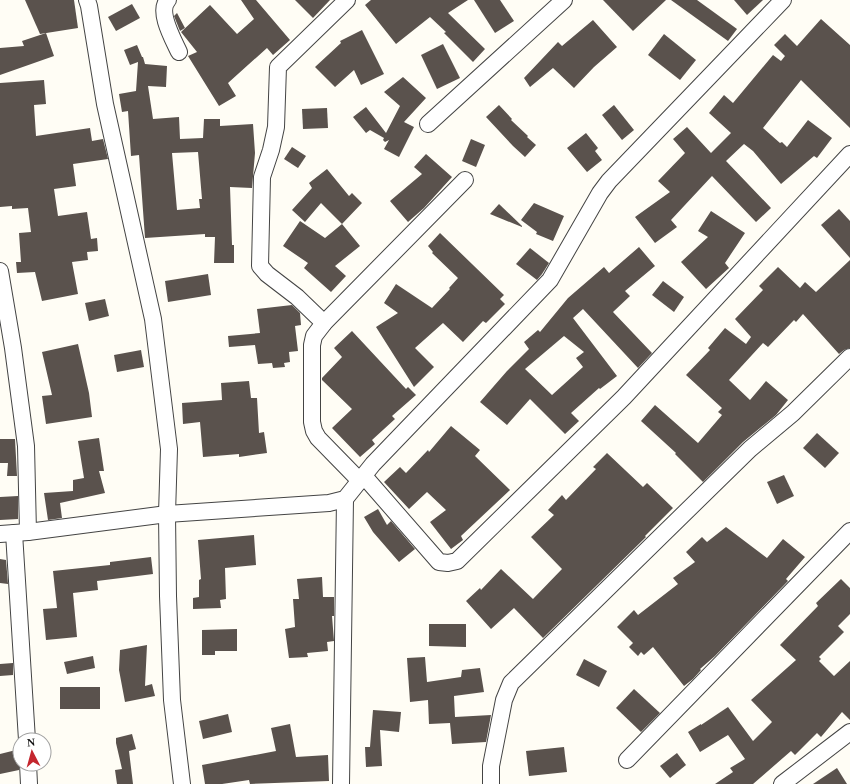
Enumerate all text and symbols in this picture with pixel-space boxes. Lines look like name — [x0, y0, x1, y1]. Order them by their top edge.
north arrow — [12, 732, 52, 772]
text: N — [26, 736, 36, 748]

